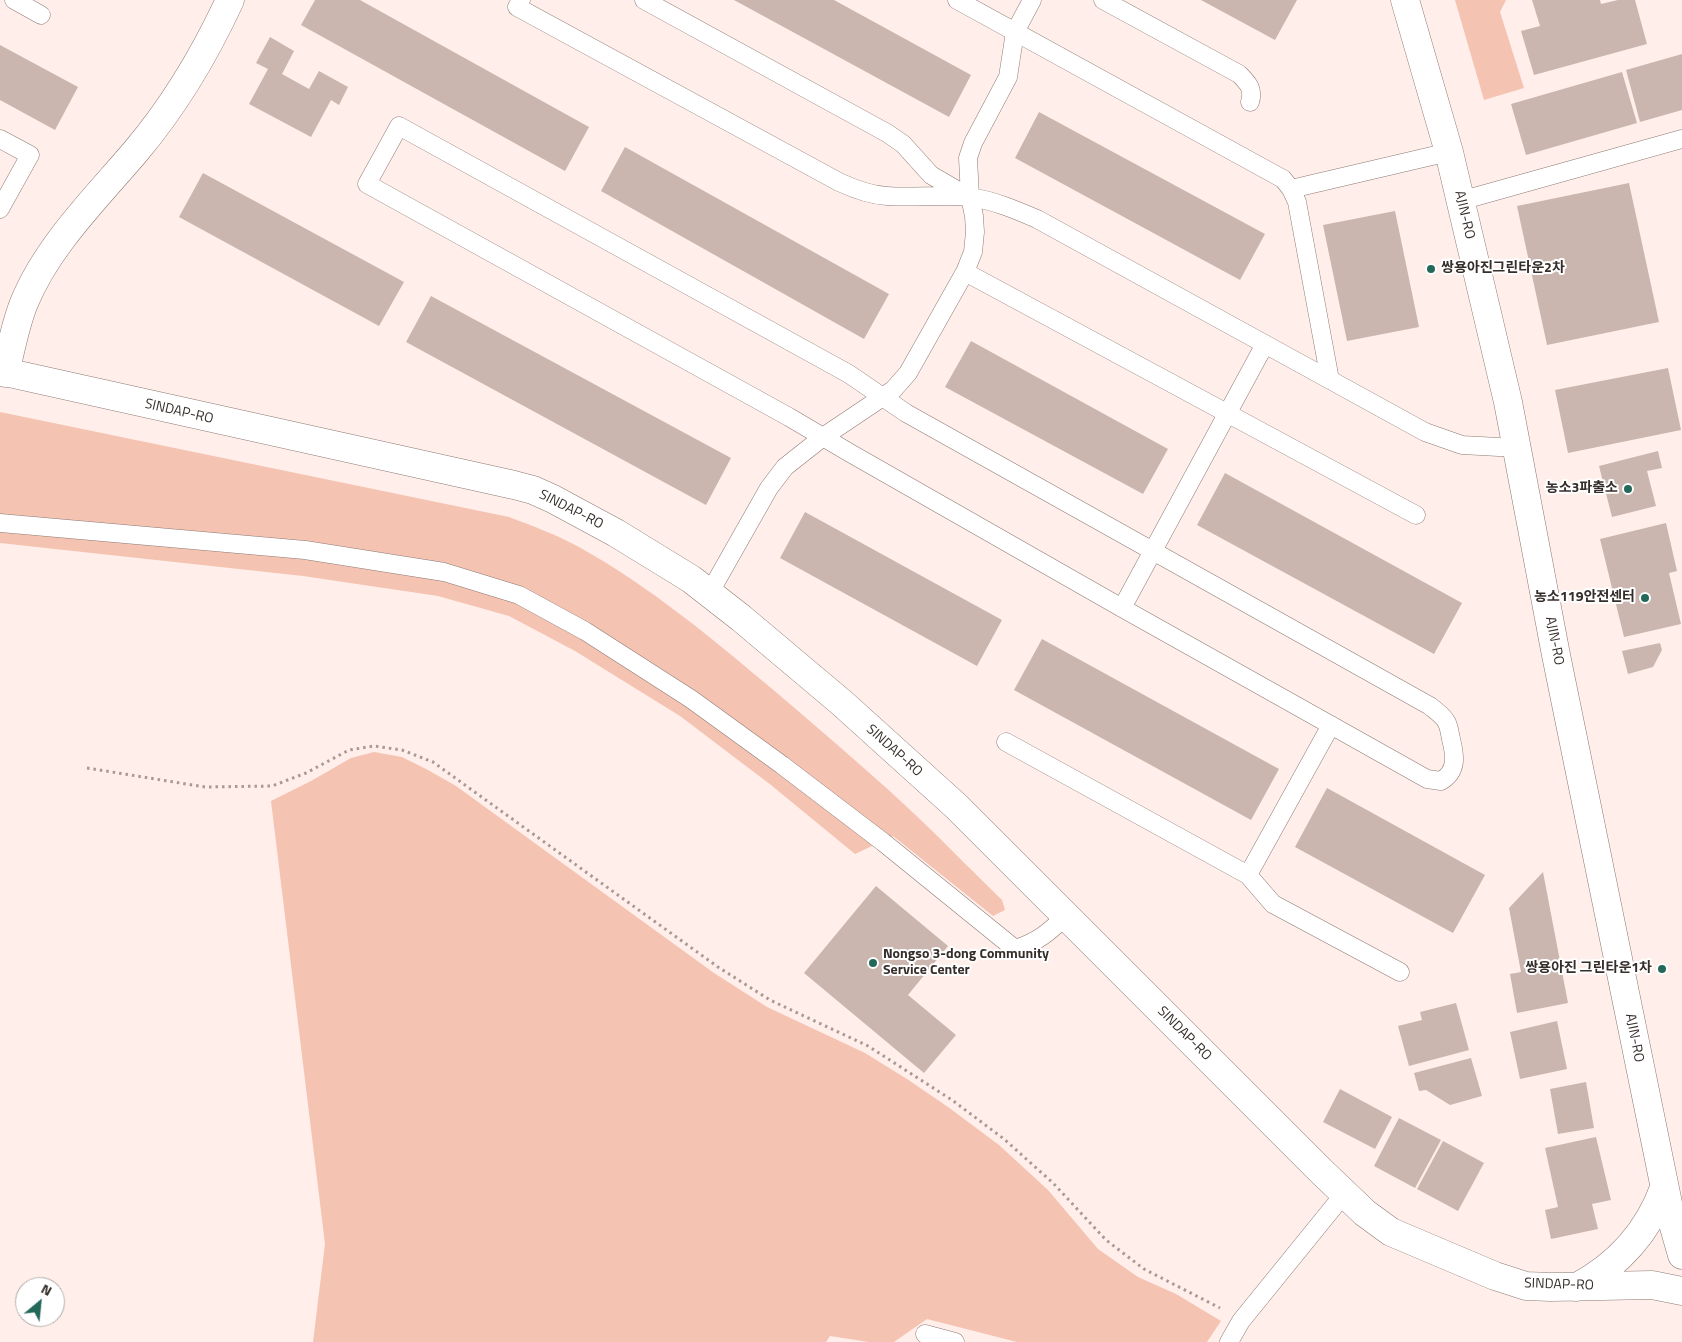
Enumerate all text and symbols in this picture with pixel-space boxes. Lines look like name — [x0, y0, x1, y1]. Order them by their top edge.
street label: AJIN-RO — [1450, 189, 1478, 241]
place label: 쌍용아진그린타운2차 — [1441, 261, 1565, 277]
marker: 쌍용아진그린타운2차 — [1425, 263, 1437, 275]
street label: SINDAP-RO — [143, 396, 215, 428]
place label: 농소3파출소 — [1546, 481, 1618, 497]
marker: 농소3파출소 — [1622, 483, 1634, 495]
street label: SINDAP-RO — [536, 487, 606, 533]
place label: 농소119안전센터 — [1534, 590, 1635, 606]
marker: 농소119안전센터 — [1639, 592, 1651, 604]
street label: AJIN-RO — [1541, 615, 1567, 667]
street label: SINDAP-RO — [862, 721, 926, 781]
place label: Nongso 3-dong Community Service Center — [883, 947, 1049, 980]
marker: Nongso 3-dong Community Service Center — [867, 957, 879, 969]
place label: 쌍용아진 그린타운1차 — [1525, 961, 1652, 977]
marker: 쌍용아진 그린타운1차 — [1656, 963, 1668, 975]
street label: SINDAP-RO — [1153, 1003, 1215, 1065]
street label: AJIN-RO — [1621, 1012, 1647, 1064]
street label: SINDAP-RO — [1524, 1275, 1594, 1295]
north arrow — [15, 1277, 65, 1327]
text: N — [38, 1278, 56, 1301]

